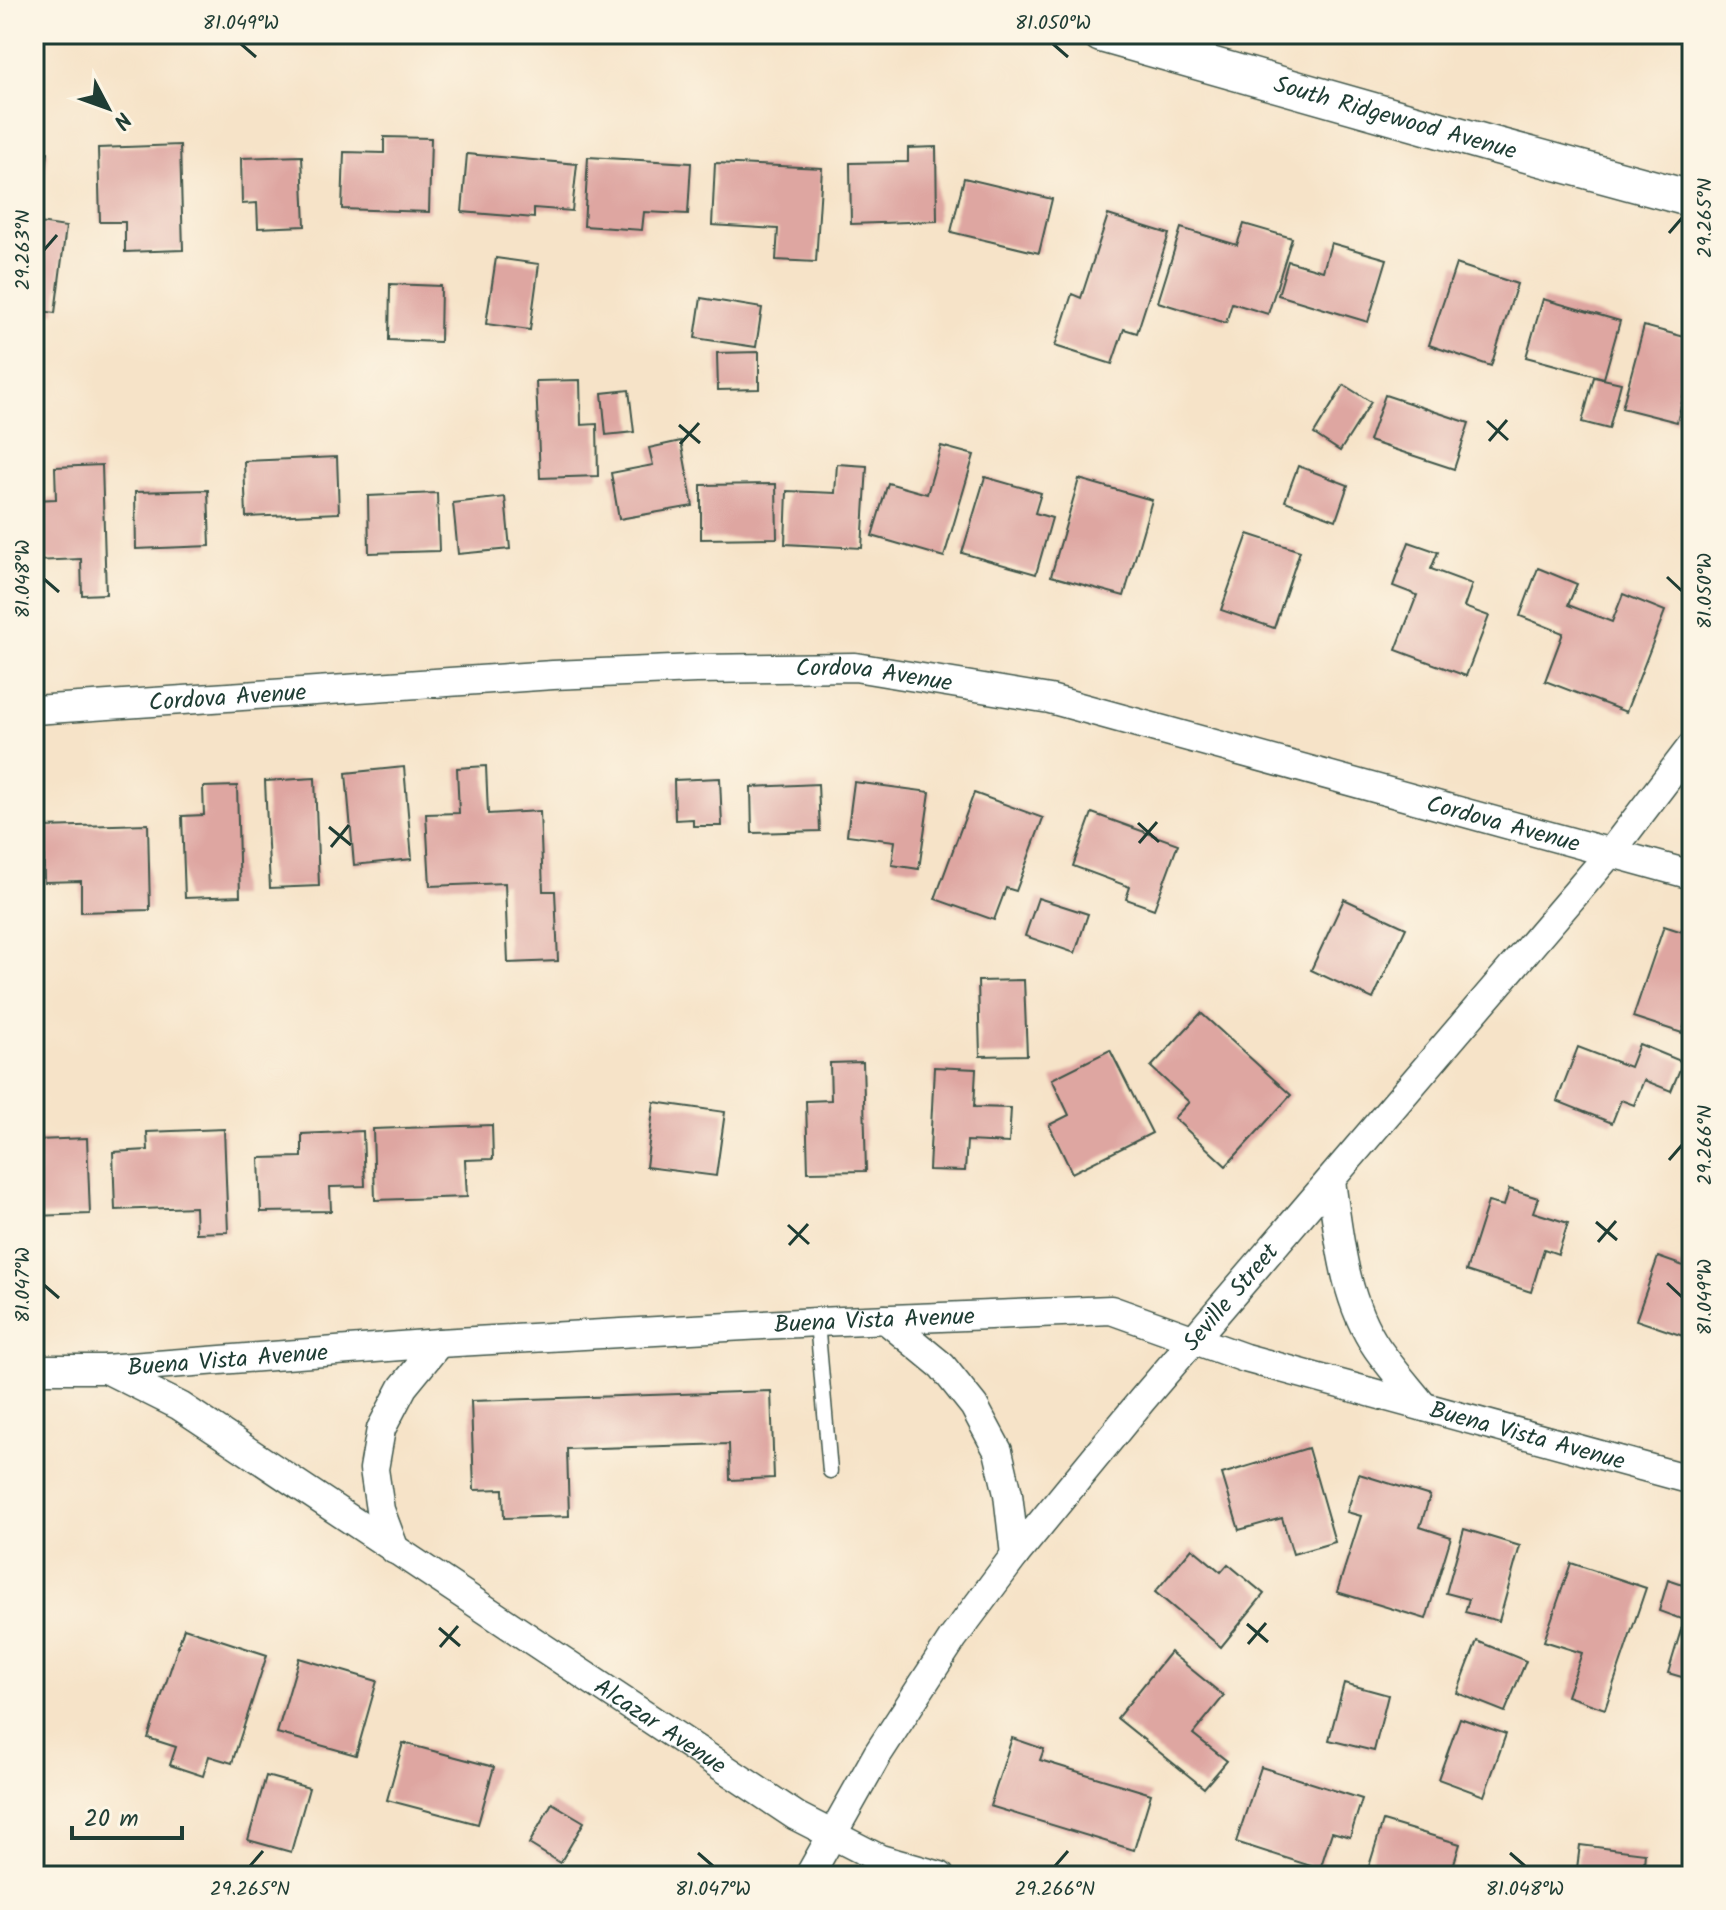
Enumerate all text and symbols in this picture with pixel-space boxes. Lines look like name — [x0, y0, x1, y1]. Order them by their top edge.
text: 81.049°W — [203, 8, 279, 40]
text: 81.050°W — [1015, 8, 1091, 40]
street label: South Ridgewood Avenue — [1269, 66, 1521, 172]
north arrow — [68, 68, 148, 148]
text: N — [103, 103, 139, 136]
text: 29.265°N — [1690, 178, 1722, 258]
text: 29.263°N — [8, 210, 40, 290]
text: 81.048°W — [8, 540, 40, 618]
text: 81.050°W — [1690, 553, 1722, 629]
street label: Cordova Avenue — [796, 649, 955, 704]
street label: Cordova Avenue — [148, 674, 308, 723]
street label: Cordova Avenue — [1422, 785, 1584, 864]
text: 29.266°N — [1690, 1105, 1722, 1185]
street label: Seville Street — [1173, 1234, 1290, 1361]
text: 81.047°W — [8, 1247, 40, 1323]
text: 81.049°W — [1690, 1259, 1722, 1335]
street label: Buena Vista Avenue — [773, 1298, 976, 1345]
street label: Buena Vista Avenue — [126, 1334, 330, 1388]
street label: Buena Vista Avenue — [1425, 1391, 1629, 1482]
street label: Alcazar Avenue — [585, 1669, 734, 1786]
scale bar — [72, 1790, 182, 1840]
text: 20 m — [84, 1800, 139, 1839]
text: 29.265°N — [210, 1874, 290, 1906]
text: 81.047°W — [675, 1874, 751, 1906]
text: 29.266°N — [1015, 1874, 1095, 1906]
text: 81.048°W — [1486, 1874, 1564, 1906]

